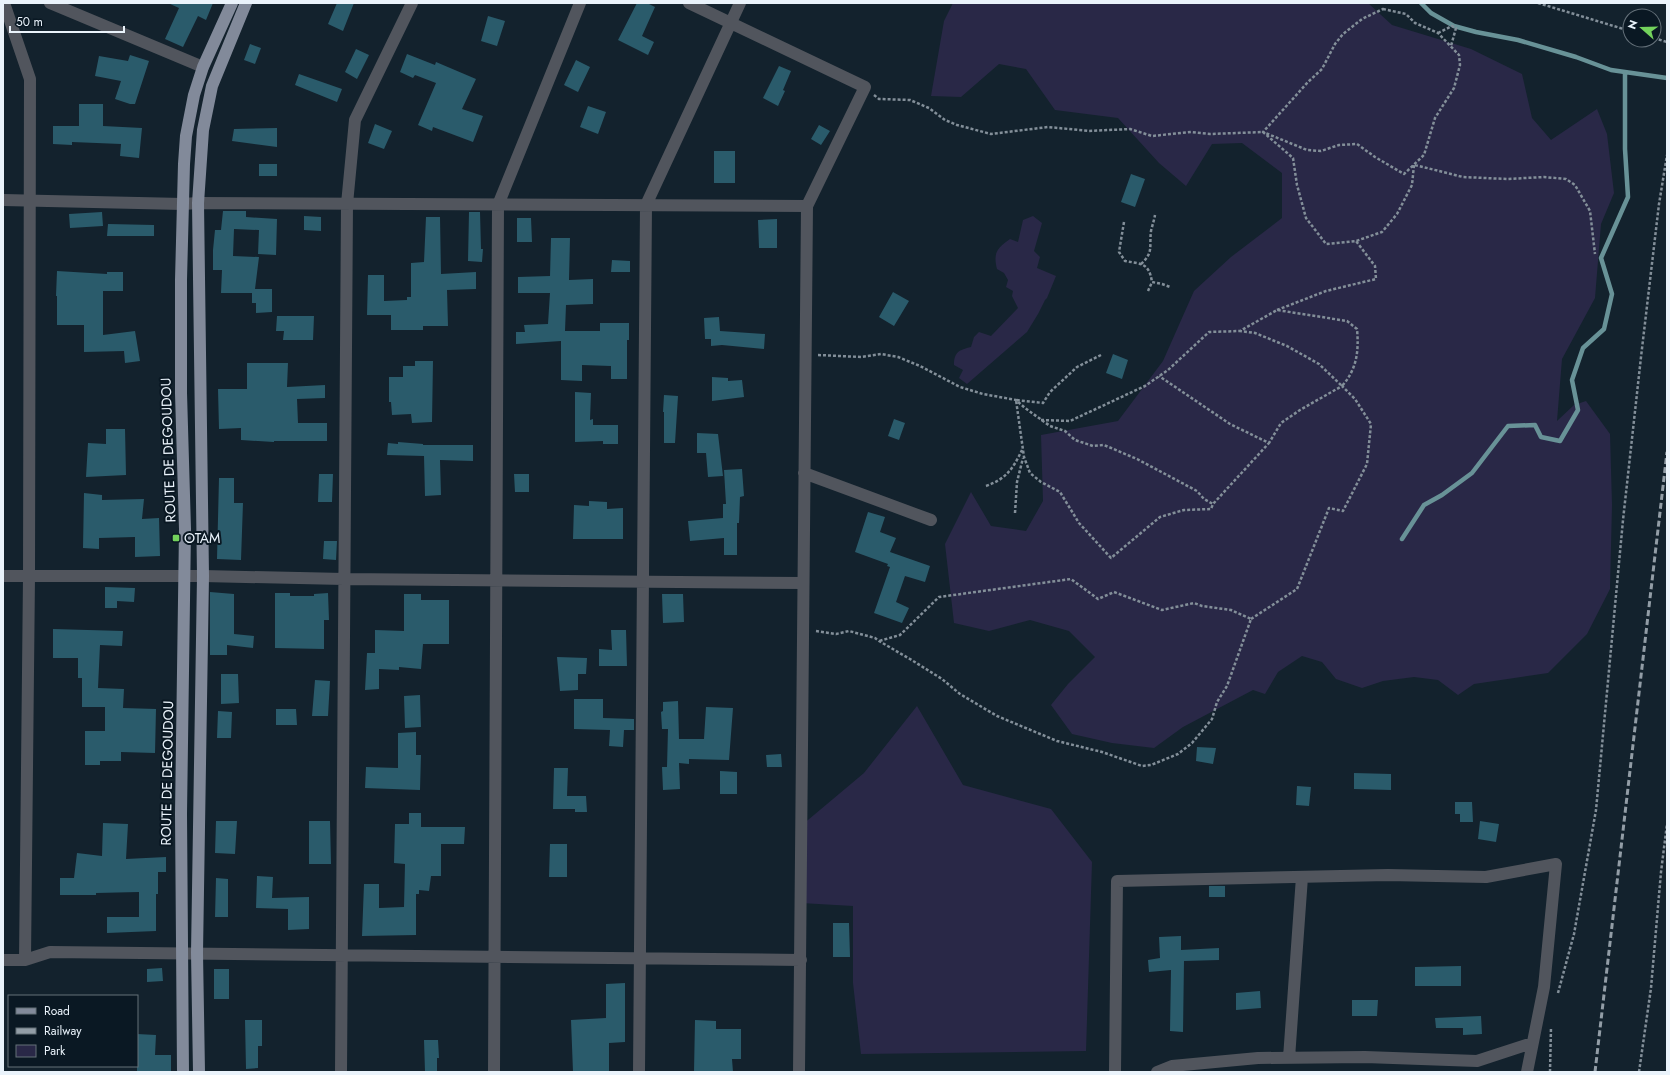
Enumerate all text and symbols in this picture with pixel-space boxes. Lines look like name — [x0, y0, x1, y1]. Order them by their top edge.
scale bar — [10, 8, 124, 34]
north arrow — [1622, 8, 1662, 48]
text: 50 m — [16, 13, 43, 31]
text: N — [1624, 18, 1642, 31]
street label: ROUTE DE DEGOUDOU — [155, 377, 181, 523]
place label: OTAM — [184, 528, 220, 548]
marker: OTAM — [171, 533, 181, 543]
street label: ROUTE DE DEGOUDOU — [156, 700, 178, 846]
legend — [8, 995, 138, 1067]
text: Road — [44, 1002, 70, 1020]
text: Railway — [44, 1022, 82, 1040]
text: Park — [44, 1042, 66, 1060]

